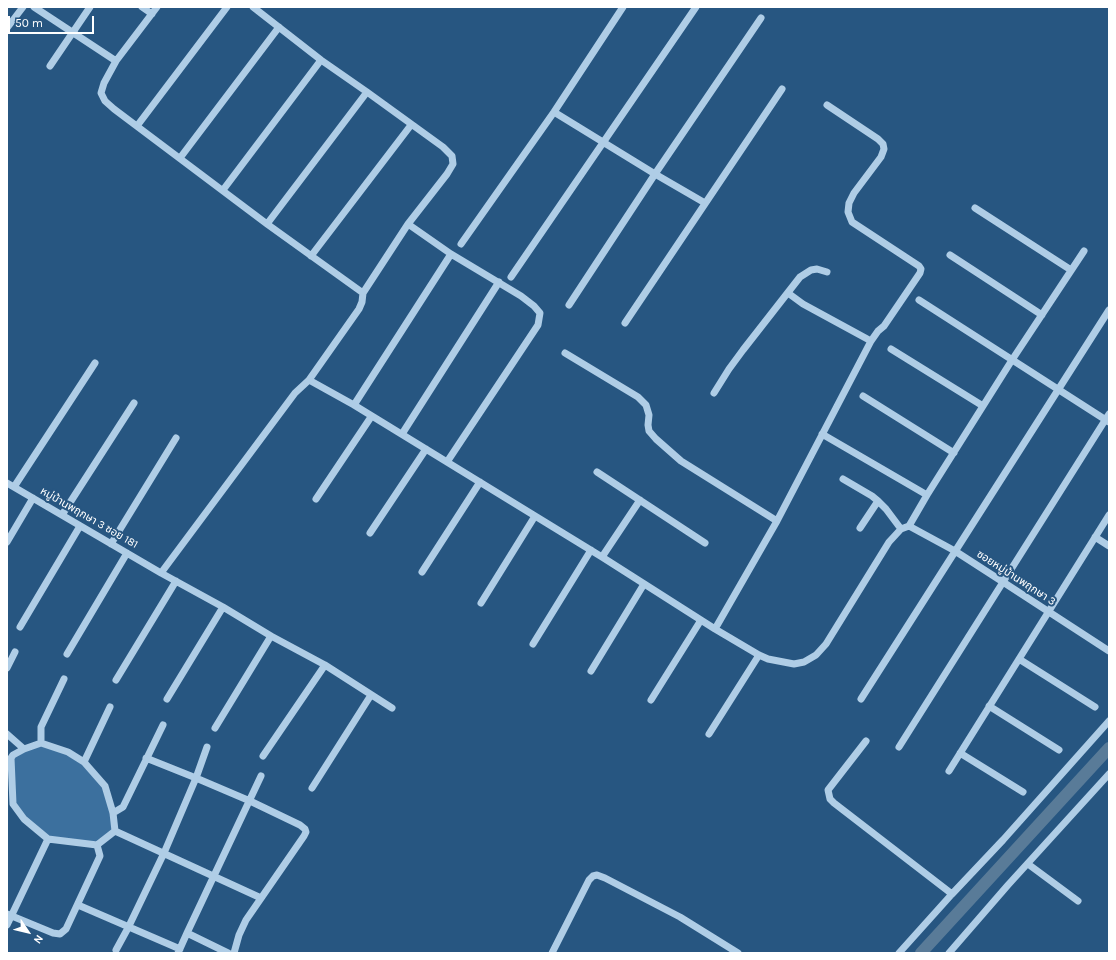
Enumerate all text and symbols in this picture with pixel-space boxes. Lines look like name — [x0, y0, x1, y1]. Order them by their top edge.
scale bar — [10, 8, 96, 34]
text: 50 m — [15, 16, 43, 30]
street label: หมู่บ้านพฤกษา 3 ซอย 181 — [38, 485, 140, 551]
street label: ซอยหมู่บ้านพฤกษา 3 — [974, 548, 1058, 608]
north arrow — [8, 912, 48, 952]
text: N — [31, 932, 46, 946]

